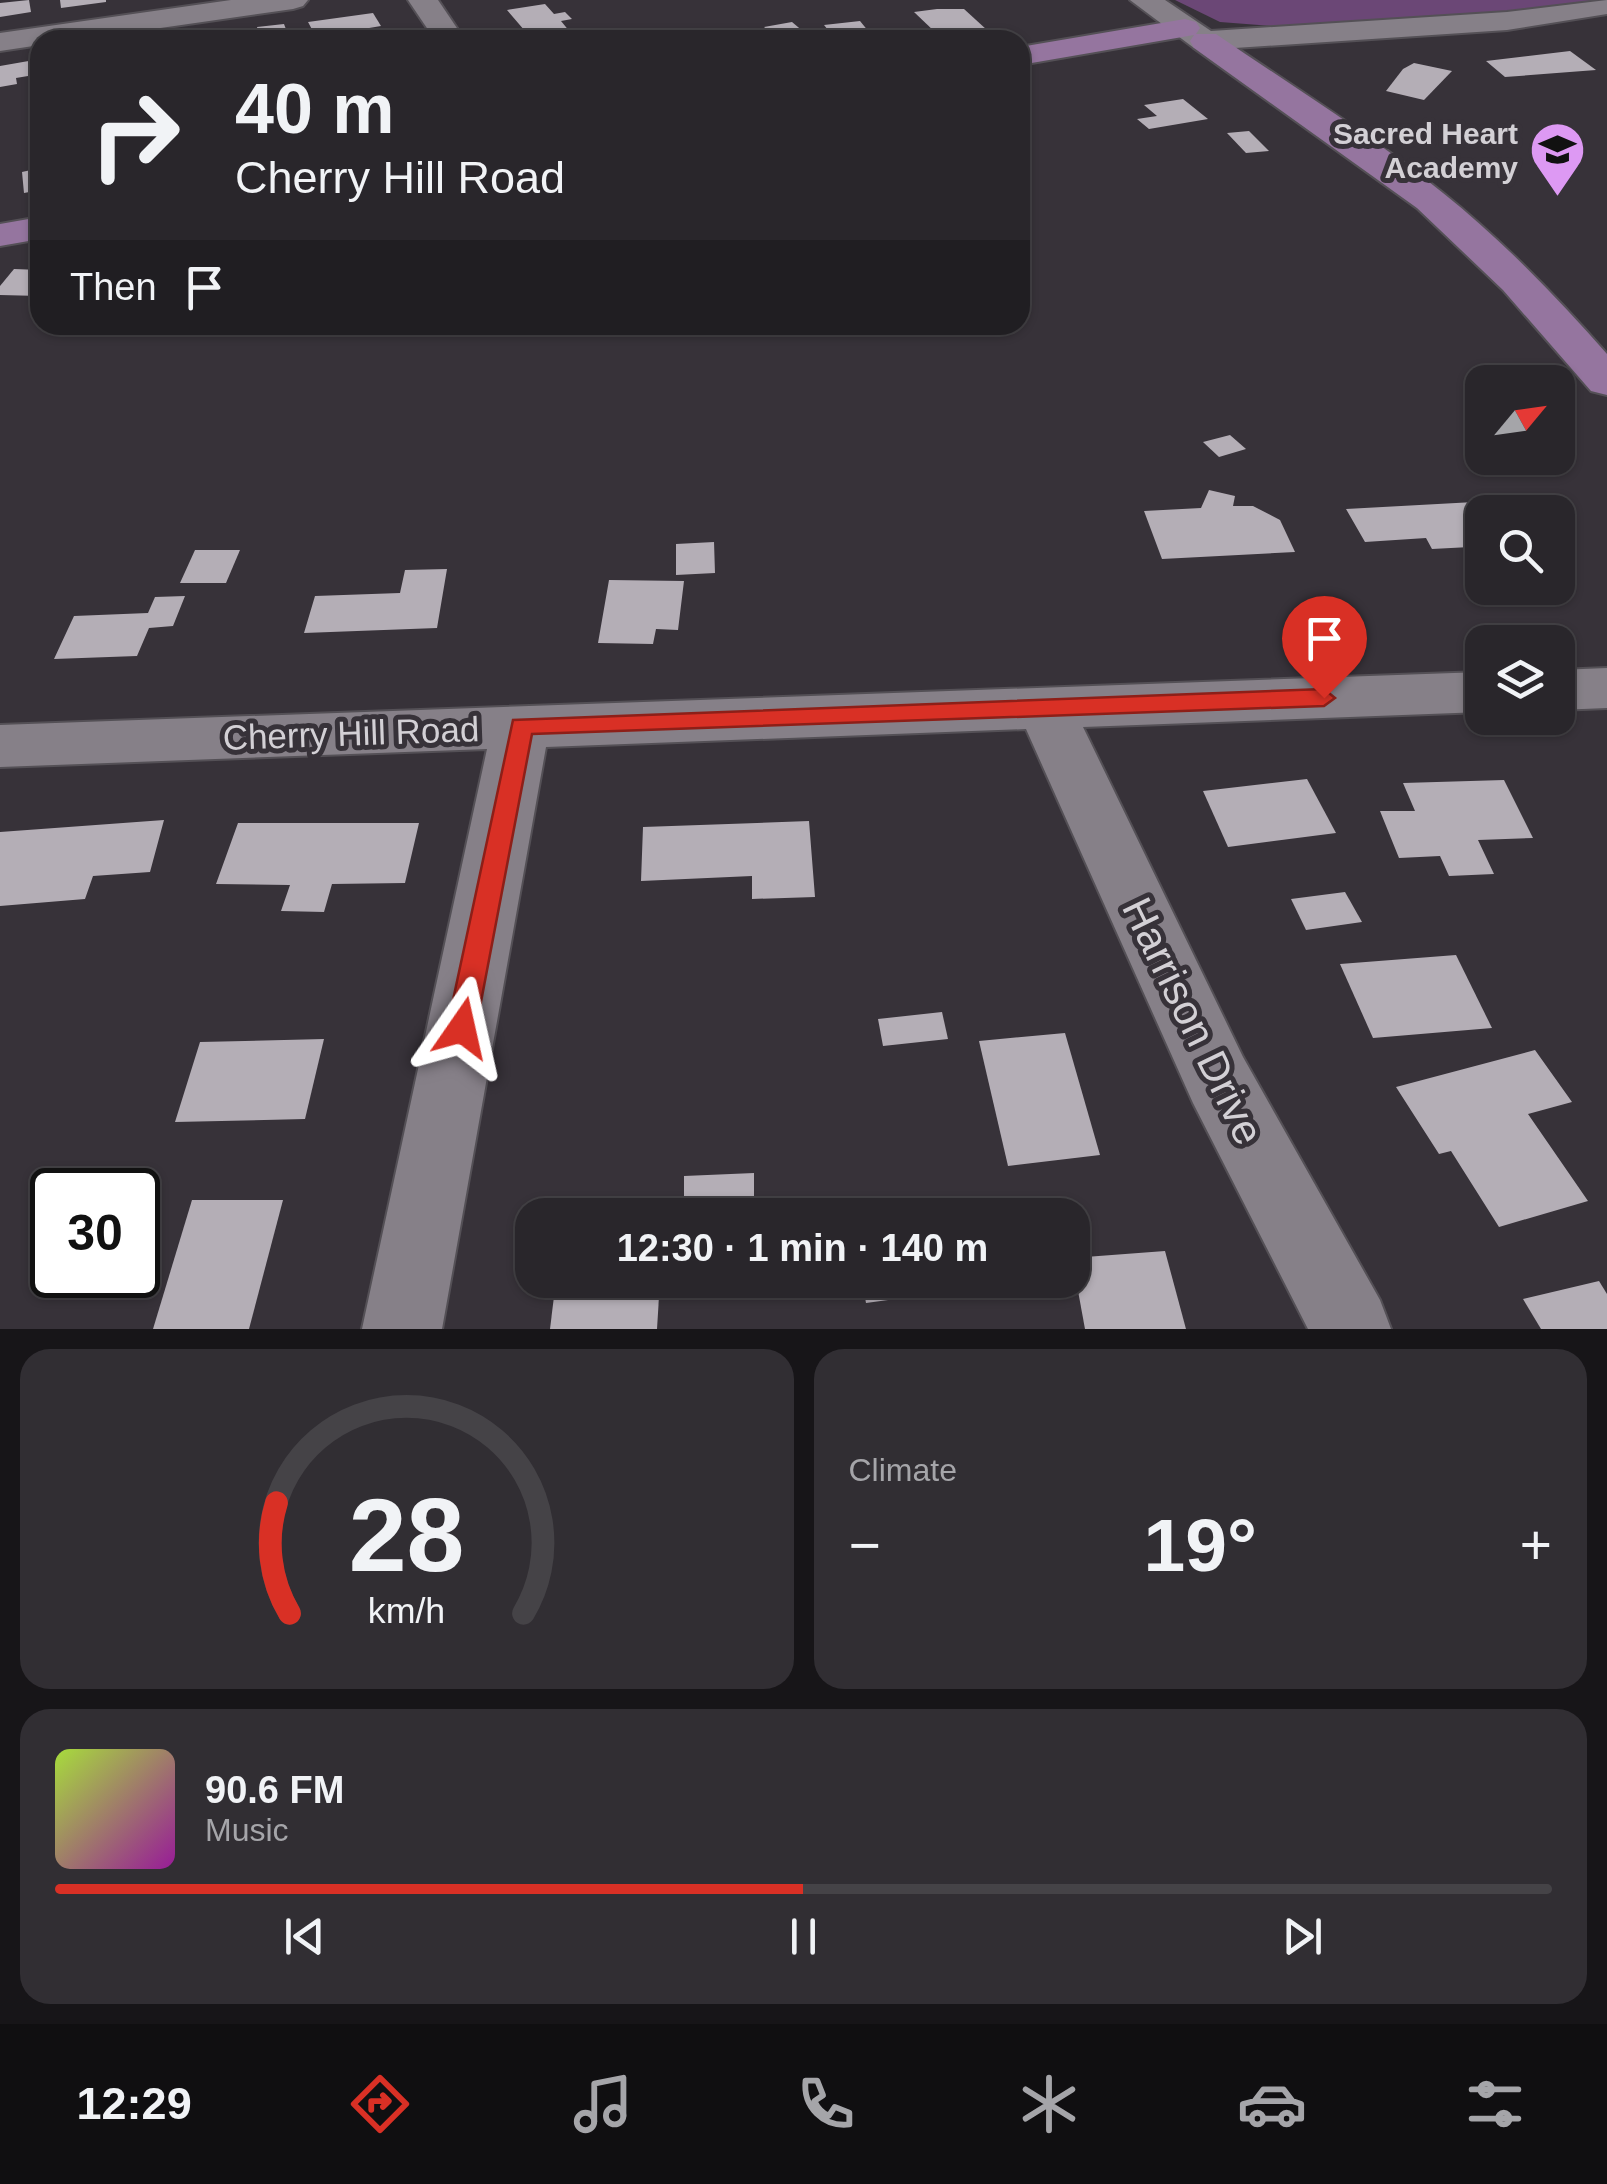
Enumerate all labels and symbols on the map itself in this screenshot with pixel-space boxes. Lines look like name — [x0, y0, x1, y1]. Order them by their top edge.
place label: Sacred Heart Academy — [1333, 117, 1518, 184]
school or university icon: Sacred Heart Academy — [1527, 120, 1587, 199]
north arrow — [1465, 365, 1575, 475]
pin — [1282, 596, 1367, 699]
street label: Cherry Hill Road — [222, 709, 480, 757]
street label: Harrison Drive — [1113, 890, 1273, 1152]
position arrow — [410, 976, 514, 1080]
speed limit sign: 30 — [30, 1168, 160, 1298]

